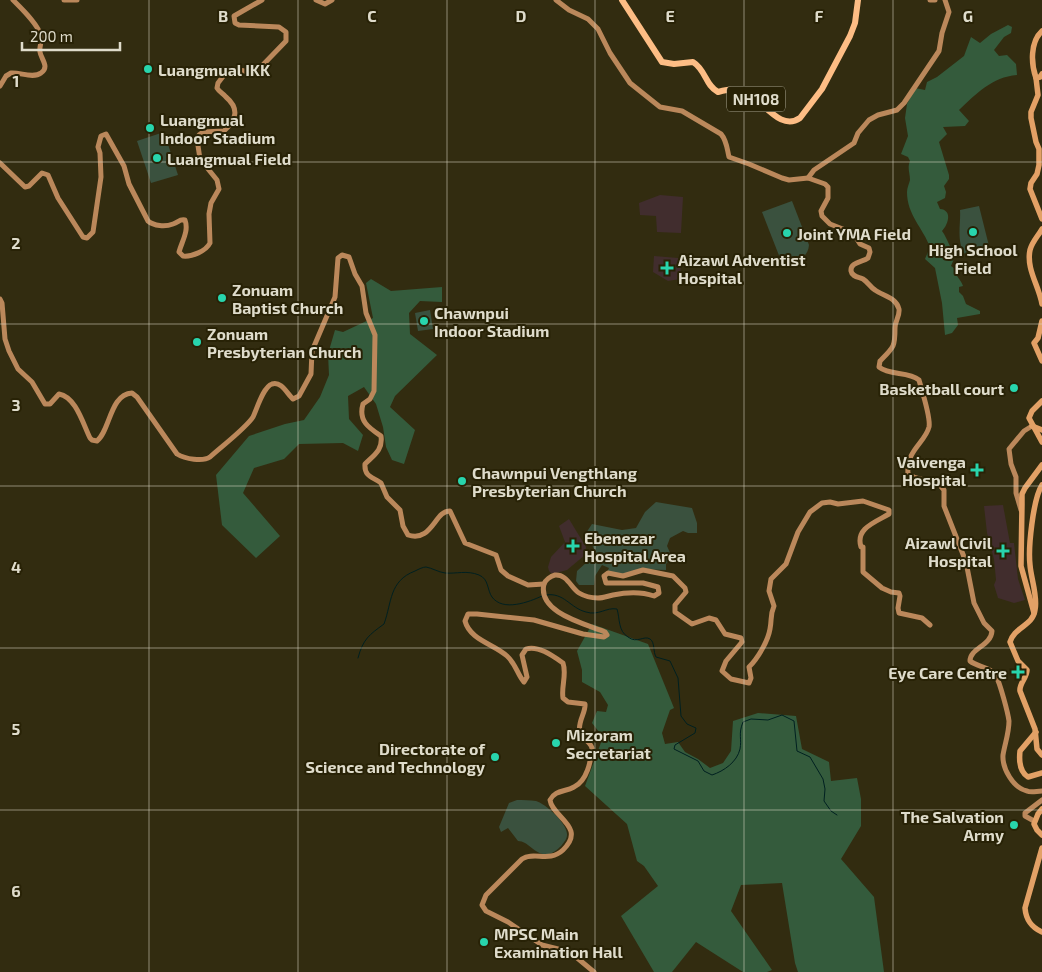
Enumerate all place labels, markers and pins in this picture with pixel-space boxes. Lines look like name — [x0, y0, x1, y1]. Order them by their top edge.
place label: Luangmual IKK — [158, 60, 271, 79]
marker: Luangmual IKK — [142, 63, 154, 75]
place label: Luangmual Indoor Stadium — [160, 110, 275, 147]
marker: Luangmual Indoor Stadium — [144, 122, 156, 134]
place label: Luangmual Field — [167, 149, 291, 168]
marker: Luangmual Field — [151, 152, 163, 164]
place label: Joint YMA Field — [797, 224, 911, 243]
marker: High School Field — [967, 226, 979, 238]
marker: Joint YMA Field — [781, 227, 793, 239]
place label: High School Field — [928, 240, 1018, 277]
place label: Aizawl Adventist Hospital — [678, 250, 806, 287]
marker: Aizawl Adventist Hospital — [660, 261, 674, 275]
place label: Zonuam Baptist Church — [232, 280, 343, 317]
marker: Zonuam Baptist Church — [216, 292, 228, 304]
place label: Chawnpui Indoor Stadium — [434, 303, 549, 340]
marker: Chawnpui Indoor Stadium — [418, 315, 430, 327]
place label: Zonuam Presbyterian Church — [207, 324, 362, 362]
marker: Zonuam Presbyterian Church — [191, 336, 203, 348]
place label: Basketball court — [879, 379, 1004, 398]
marker: Basketball court — [1008, 382, 1020, 394]
place label: Vaivenga Hospital — [897, 452, 967, 489]
place label: Chawnpui Vengthlang Presbyterian Church — [472, 463, 638, 501]
marker: Vaivenga Hospital — [970, 463, 984, 477]
marker: Chawnpui Vengthlang Presbyterian Church — [456, 475, 468, 487]
place label: Ebenezar Hospital Area — [584, 528, 686, 565]
place label: Aizawl Civil Hospital — [905, 533, 993, 570]
marker: Ebenezar Hospital Area — [566, 539, 580, 553]
marker: Aizawl Civil Hospital — [996, 544, 1010, 558]
place label: Eye Care Centre — [888, 663, 1007, 683]
marker: Eye Care Centre — [1011, 665, 1025, 679]
place label: Mizoram Secretariat — [566, 725, 651, 762]
marker: Mizoram Secretariat — [550, 737, 562, 749]
place label: Directorate of Science and Technology — [306, 739, 486, 777]
marker: Directorate of Science and Technology — [489, 751, 501, 763]
place label: The Salvation Army — [901, 807, 1004, 845]
marker: The Salvation Army — [1008, 819, 1020, 831]
place label: MPSC Main Examination Hall — [494, 924, 624, 961]
marker: MPSC Main Examination Hall — [478, 936, 490, 948]

